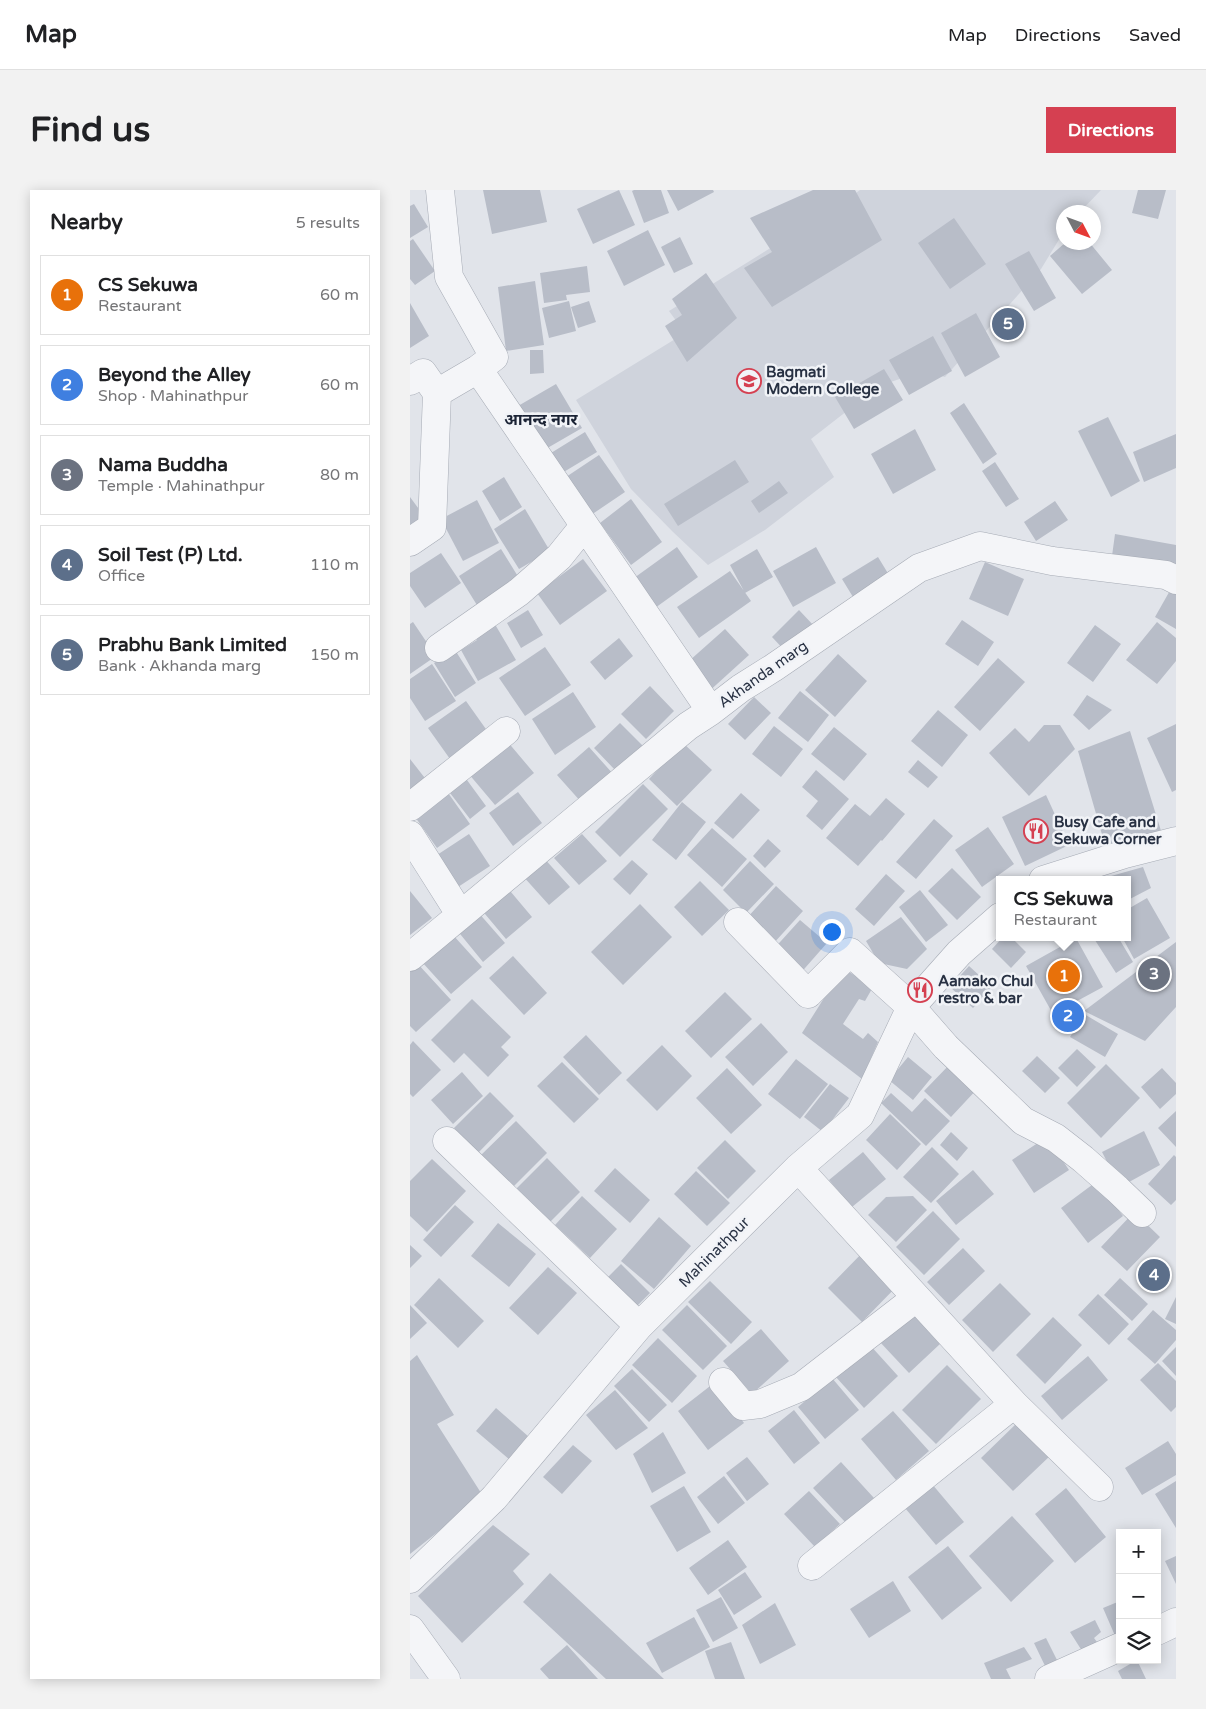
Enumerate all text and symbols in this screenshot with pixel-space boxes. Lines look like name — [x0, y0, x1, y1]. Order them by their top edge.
text: Map — [25, 20, 77, 49]
text: Map — [948, 24, 987, 46]
text: Directions — [1015, 24, 1101, 46]
text: Saved — [1129, 24, 1181, 46]
button: Directions — [1046, 107, 1176, 153]
text: Find us — [30, 109, 150, 151]
north arrow — [1056, 205, 1101, 250]
text: Nearby — [50, 210, 123, 235]
text: 5 results — [296, 213, 360, 233]
text: CS Sekuwa — [98, 274, 198, 296]
text: 1 — [62, 285, 72, 305]
text: 60 m — [320, 285, 359, 305]
text: Restaurant — [98, 296, 182, 316]
pin: 5 — [992, 305, 1024, 343]
place label: Bagmati Modern College — [766, 363, 880, 399]
text: Beyond the Alley — [98, 364, 251, 386]
school or university icon: Bagmati Modern College — [736, 368, 762, 394]
text: 2 — [62, 375, 72, 395]
text: 60 m — [320, 375, 359, 395]
text: Shop · Mahinathpur — [98, 386, 248, 406]
district label: आनन्द नगर — [504, 410, 579, 430]
text: Nama Buddha — [98, 454, 228, 476]
text: 3 — [62, 465, 72, 485]
text: 80 m — [320, 465, 359, 485]
text: Temple · Mahinathpur — [98, 476, 265, 496]
text: Soil Test (P) Ltd. — [98, 544, 243, 566]
text: 4 — [62, 555, 72, 575]
text: 110 m — [310, 555, 359, 575]
text: Office — [98, 566, 145, 586]
text: Prabhu Bank Limited — [98, 634, 287, 656]
street label: Akhanda marg — [715, 637, 811, 711]
text: 5 — [62, 645, 72, 665]
text: 150 m — [310, 645, 359, 665]
text: Bank · Akhanda marg — [98, 656, 261, 676]
place label: Busy Cafe and Sekuwa Corner — [1054, 813, 1162, 848]
restaurant icon: Busy Cafe and Sekuwa Corner — [1023, 818, 1049, 844]
popup — [996, 876, 1131, 941]
text: CS Sekuwa — [1014, 888, 1113, 910]
text: Restaurant — [1014, 910, 1097, 930]
your location — [819, 919, 845, 945]
pin: 3 — [1138, 955, 1170, 993]
pin: 1 — [1048, 957, 1080, 995]
place label: Aamako Chul restro & bar — [938, 972, 1033, 1007]
restaurant icon: Aamako Chul restro & bar — [907, 977, 933, 1003]
pin: 2 — [1052, 997, 1084, 1035]
street label: Mahinathpur — [675, 1213, 753, 1291]
pin: 4 — [1138, 1256, 1170, 1294]
map controls — [1116, 1529, 1161, 1664]
button: + — [1116, 1529, 1161, 1574]
button: − — [1116, 1574, 1161, 1619]
button: layers — [1116, 1619, 1161, 1664]

